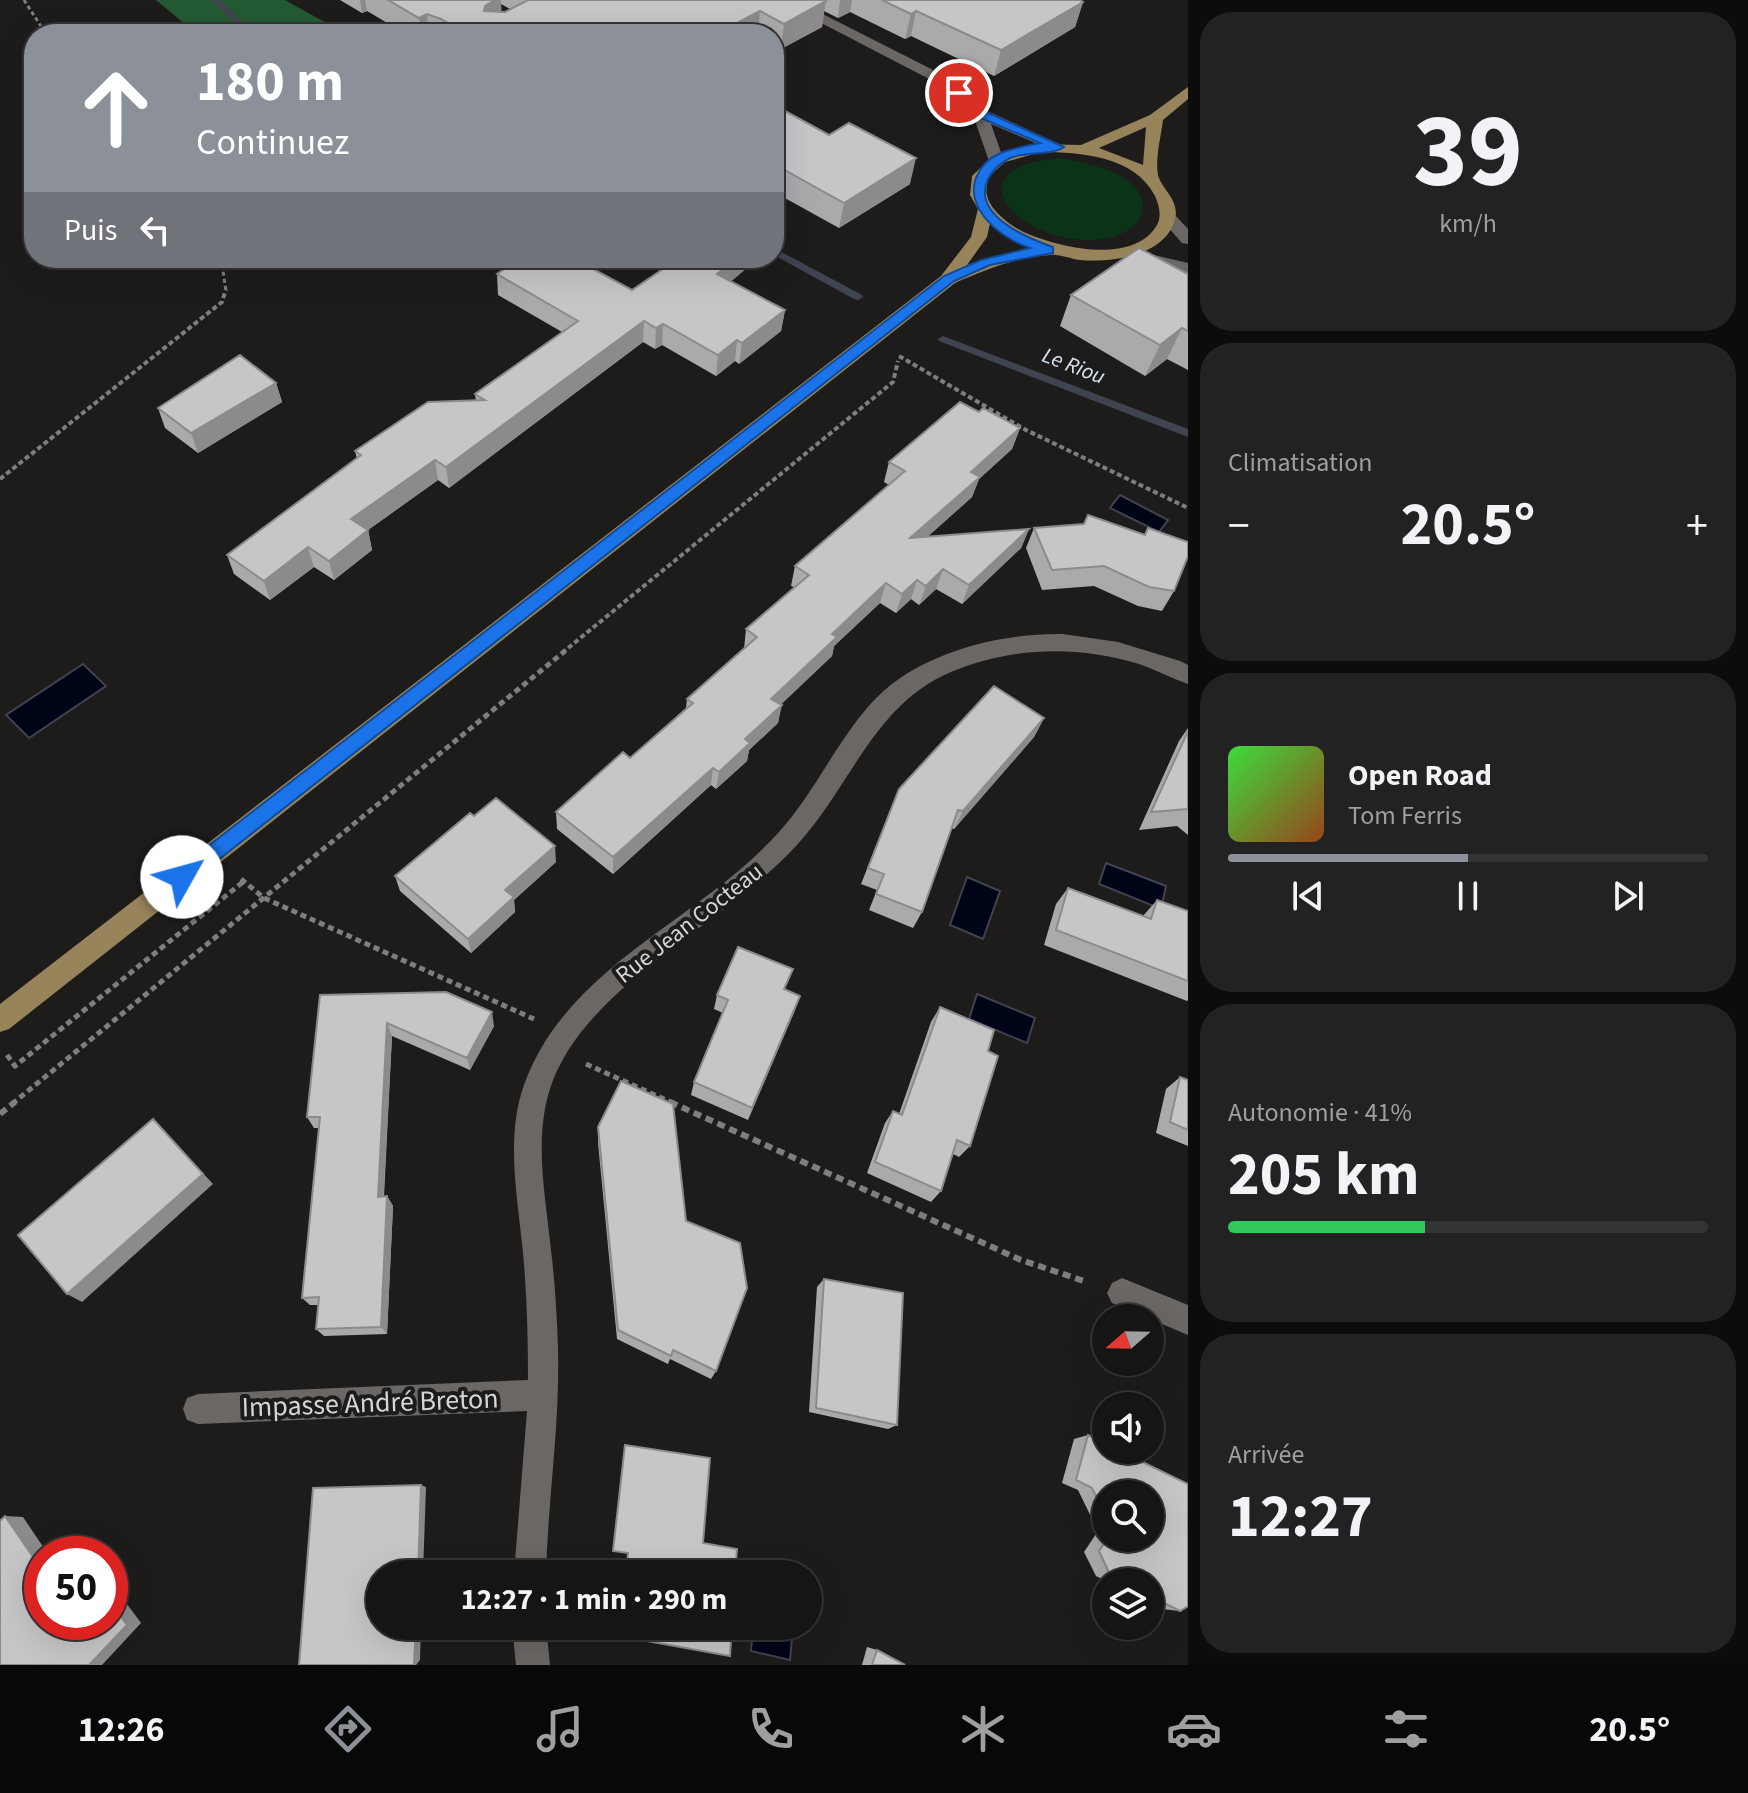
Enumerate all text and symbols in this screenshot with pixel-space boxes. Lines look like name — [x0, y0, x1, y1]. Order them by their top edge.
text: 180 m — [196, 43, 344, 122]
icon: ahead — [64, 56, 168, 160]
pin — [925, 59, 993, 127]
icon: arrive — [937, 71, 981, 115]
text: 39 — [1413, 79, 1523, 227]
text: Continuez — [196, 117, 349, 168]
text: km/h — [1439, 205, 1497, 242]
icon: left — [133, 208, 177, 252]
text: Puis — [64, 209, 117, 252]
water label: Le Riou — [1038, 339, 1110, 393]
text: Climatisation — [1228, 444, 1373, 481]
text: 20.5° — [1401, 483, 1535, 568]
text: − — [1228, 495, 1250, 558]
text: + — [1686, 495, 1708, 558]
text: Open Road — [1348, 754, 1492, 797]
text: Tom Ferris — [1348, 797, 1462, 834]
position arrow — [140, 835, 224, 919]
street label: Rue Jean Cocteau — [608, 855, 770, 992]
icon: previous — [1286, 874, 1330, 918]
icon: pause — [1446, 874, 1490, 918]
icon: next — [1606, 874, 1650, 918]
text: Autonomie · 41% — [1228, 1094, 1412, 1131]
text: 205 km — [1228, 1133, 1419, 1218]
north arrow — [1092, 1304, 1164, 1376]
map controls — [1092, 1304, 1164, 1640]
street label: Impasse André Breton — [241, 1379, 499, 1427]
button: sound — [1092, 1392, 1164, 1464]
text: Arrivée — [1228, 1436, 1304, 1473]
text: 12:27 — [1228, 1475, 1373, 1560]
button: search — [1092, 1480, 1164, 1552]
speed limit sign: 50 — [24, 1536, 128, 1640]
button: layers — [1092, 1568, 1164, 1640]
text: 12:27 · 1 min · 290 m — [461, 1578, 727, 1621]
icon: directions — [320, 1701, 376, 1757]
icon: music — [532, 1701, 588, 1757]
icon: phone — [743, 1701, 799, 1757]
icon: climate — [955, 1701, 1011, 1757]
icon: car — [1166, 1701, 1222, 1757]
icon: filters — [1378, 1701, 1434, 1757]
text: 12:26 — [78, 1704, 165, 1755]
text: 20.5° — [1589, 1704, 1670, 1755]

